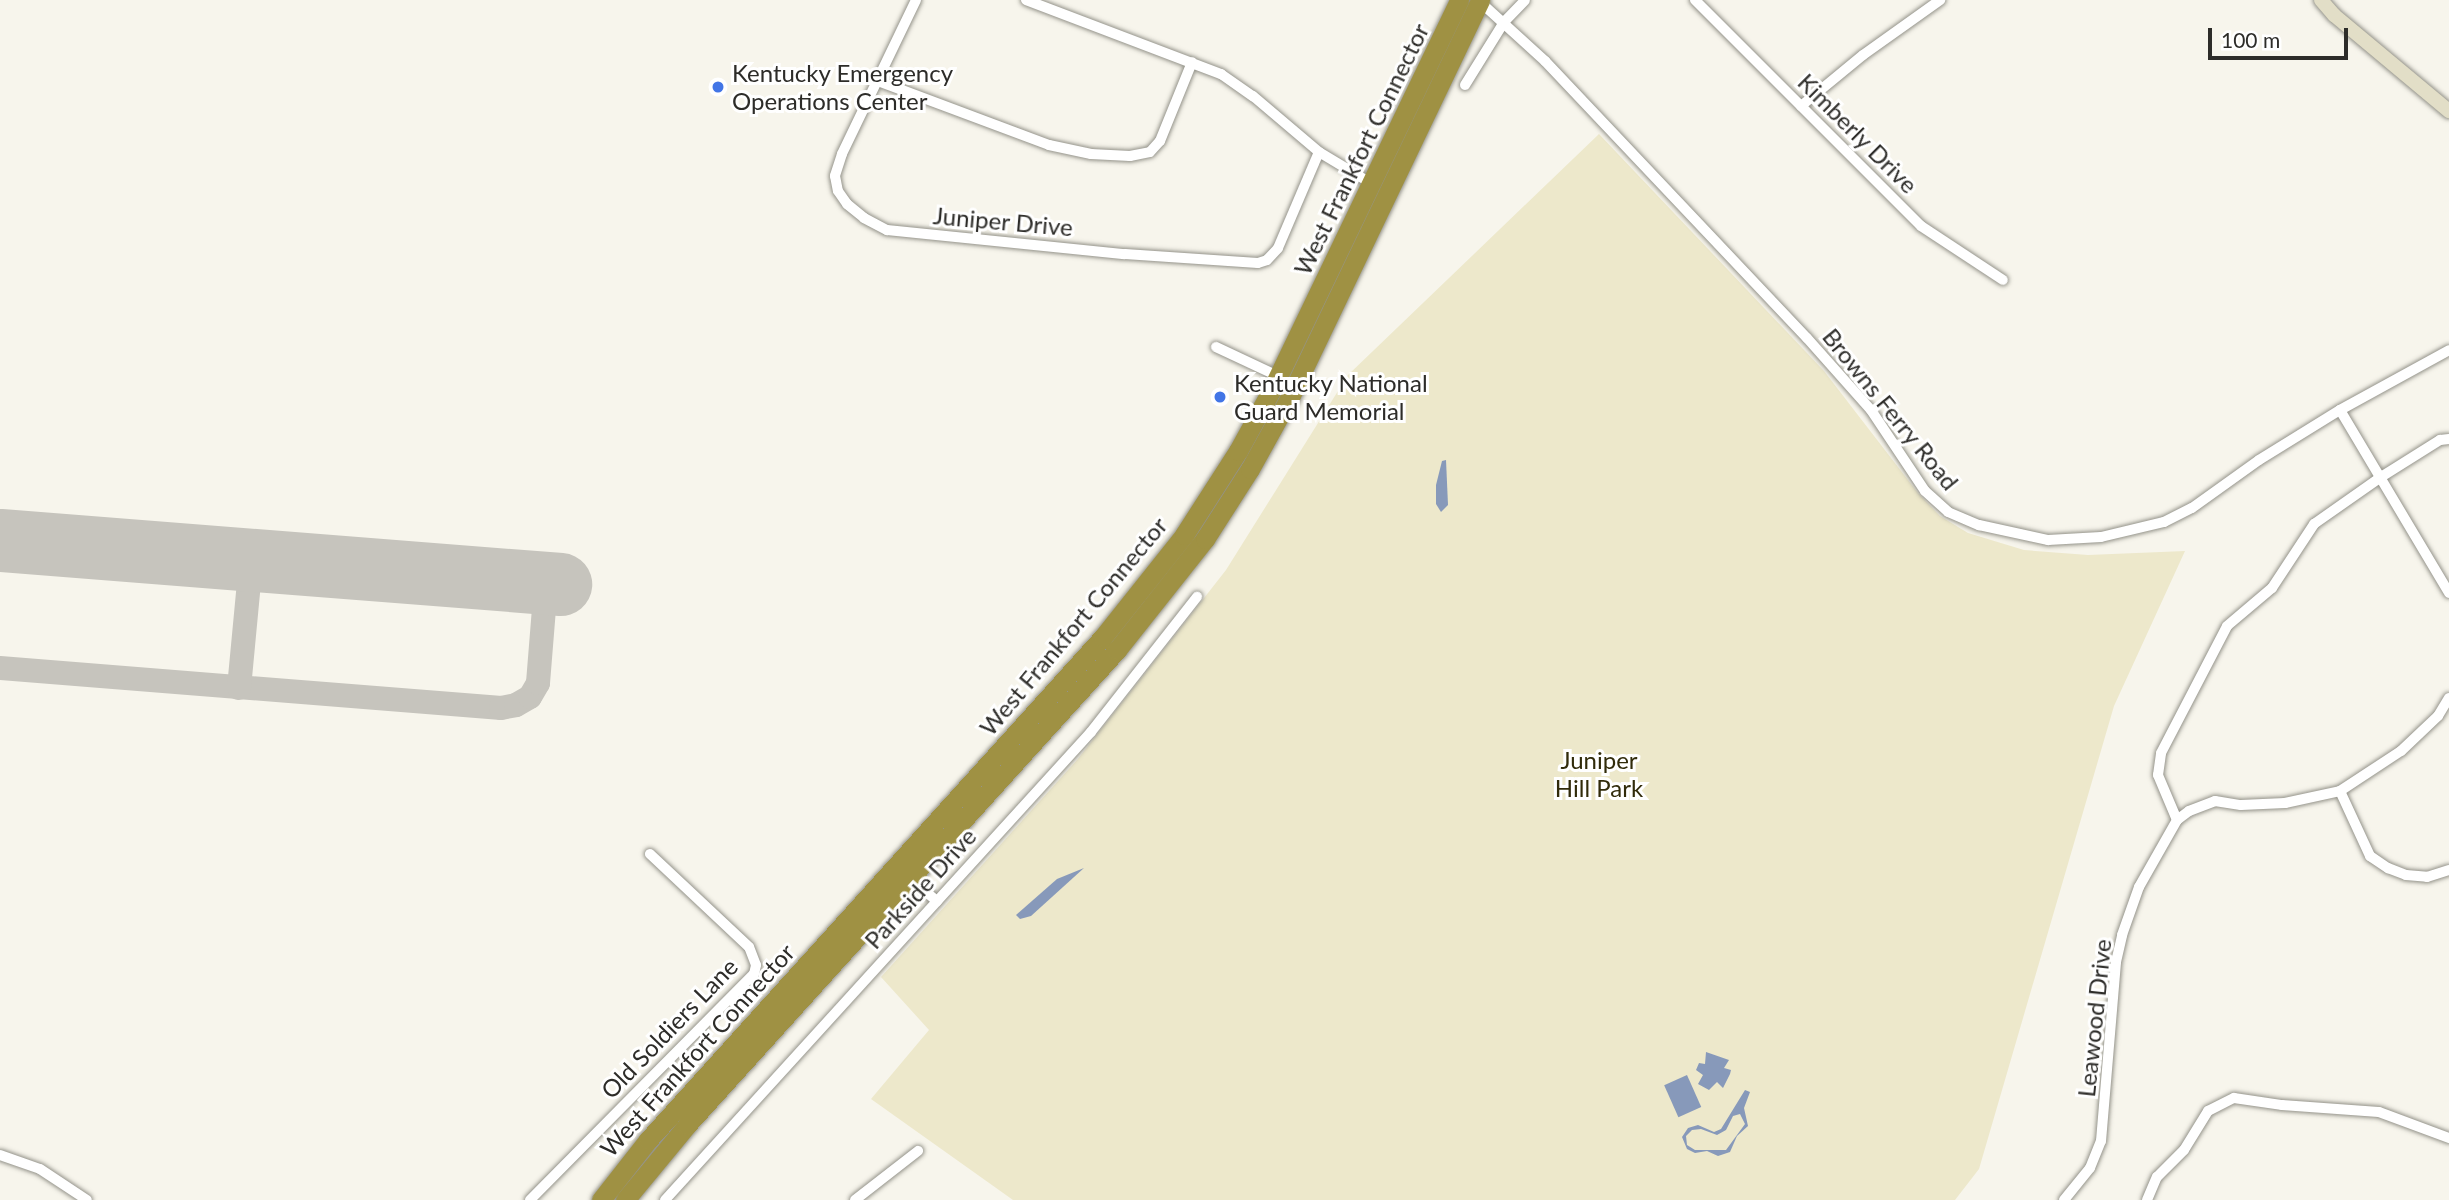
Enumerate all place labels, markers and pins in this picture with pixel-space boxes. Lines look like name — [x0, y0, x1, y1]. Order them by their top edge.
place label: Kentucky Emergency Operations Center — [732, 59, 954, 115]
marker: Kentucky Emergency Operations Center — [710, 79, 726, 95]
place label: Kentucky National Guard Memorial — [1234, 369, 1428, 425]
marker: Kentucky National Guard Memorial — [1212, 389, 1228, 405]

